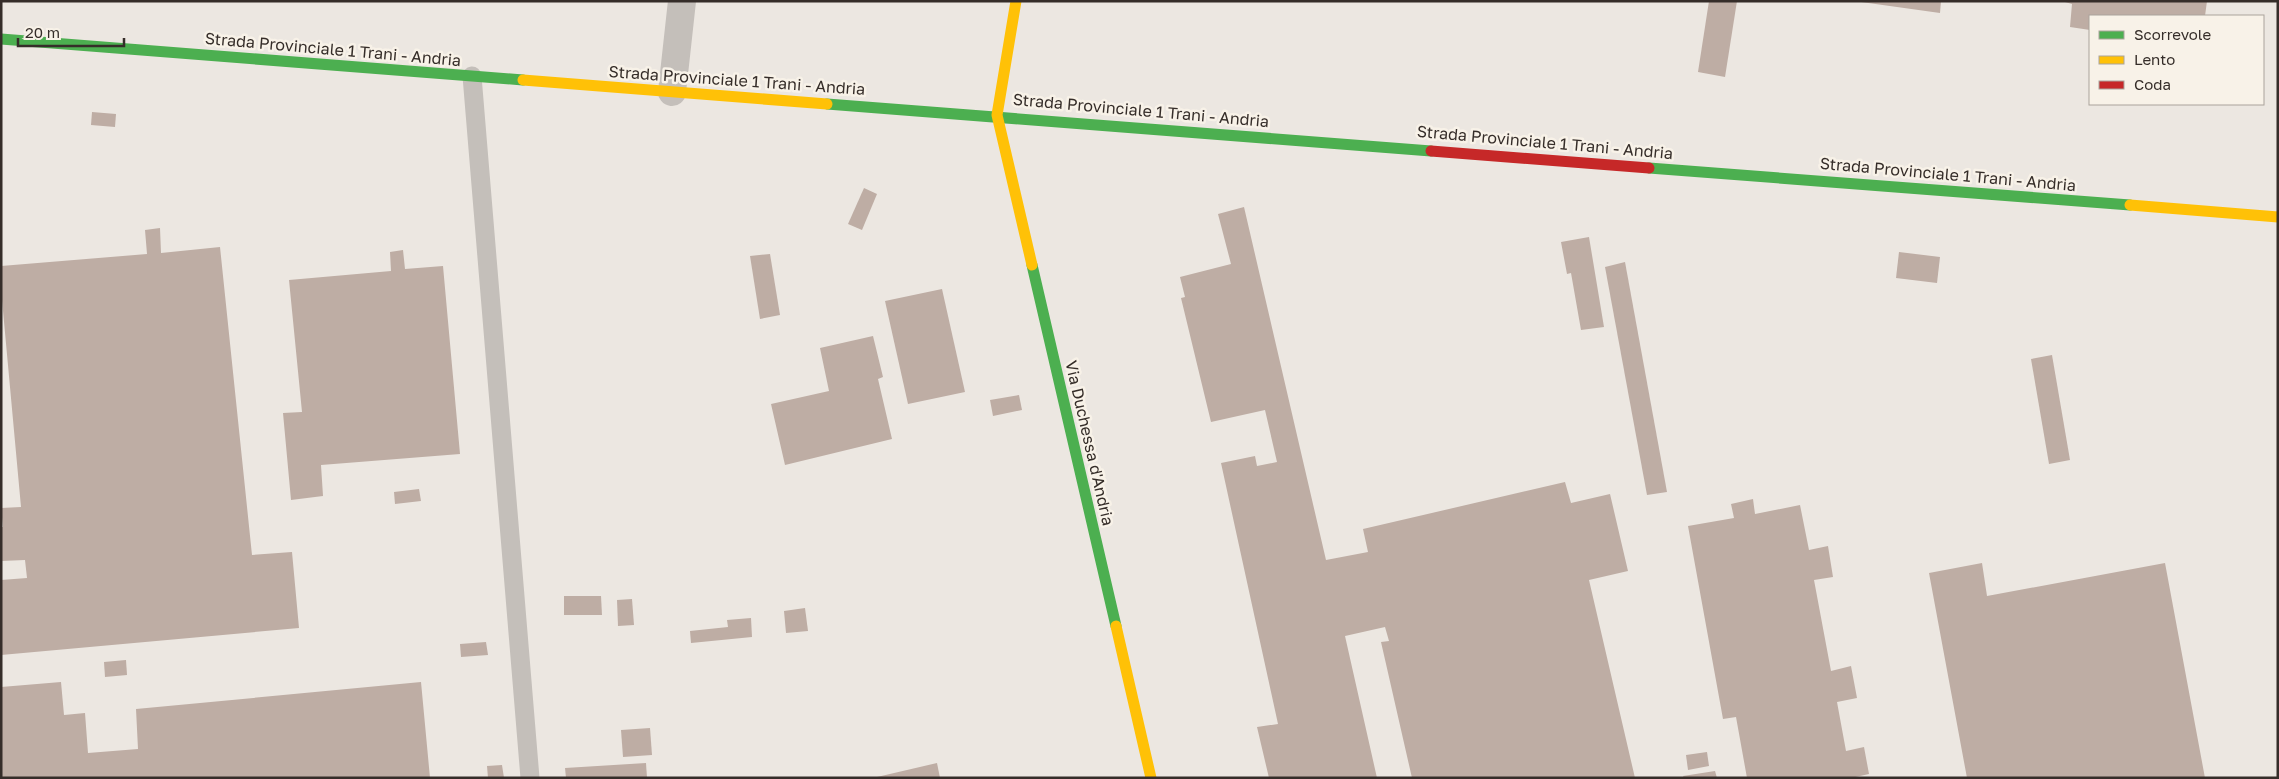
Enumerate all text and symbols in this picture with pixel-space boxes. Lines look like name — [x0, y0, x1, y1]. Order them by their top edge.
scale bar — [18, 15, 124, 47]
legend — [2089, 15, 2264, 105]
text: 20 m — [25, 23, 60, 41]
text: Scorrevole — [2134, 25, 2211, 43]
street label: Strada Provinciale 1 Trani - Andria — [204, 28, 462, 70]
text: Lento — [2134, 50, 2175, 68]
street label: Strada Provinciale 1 Trani - Andria — [608, 61, 866, 99]
text: Coda — [2134, 75, 2171, 93]
street label: Strada Provinciale 1 Trani - Andria — [1012, 89, 1270, 131]
street label: Strada Provinciale 1 Trani - Andria — [1416, 121, 1674, 163]
street label: Strada Provinciale 1 Trani - Andria — [1819, 153, 2077, 195]
street label: Via Duchessa d'Andria — [1061, 358, 1119, 528]

